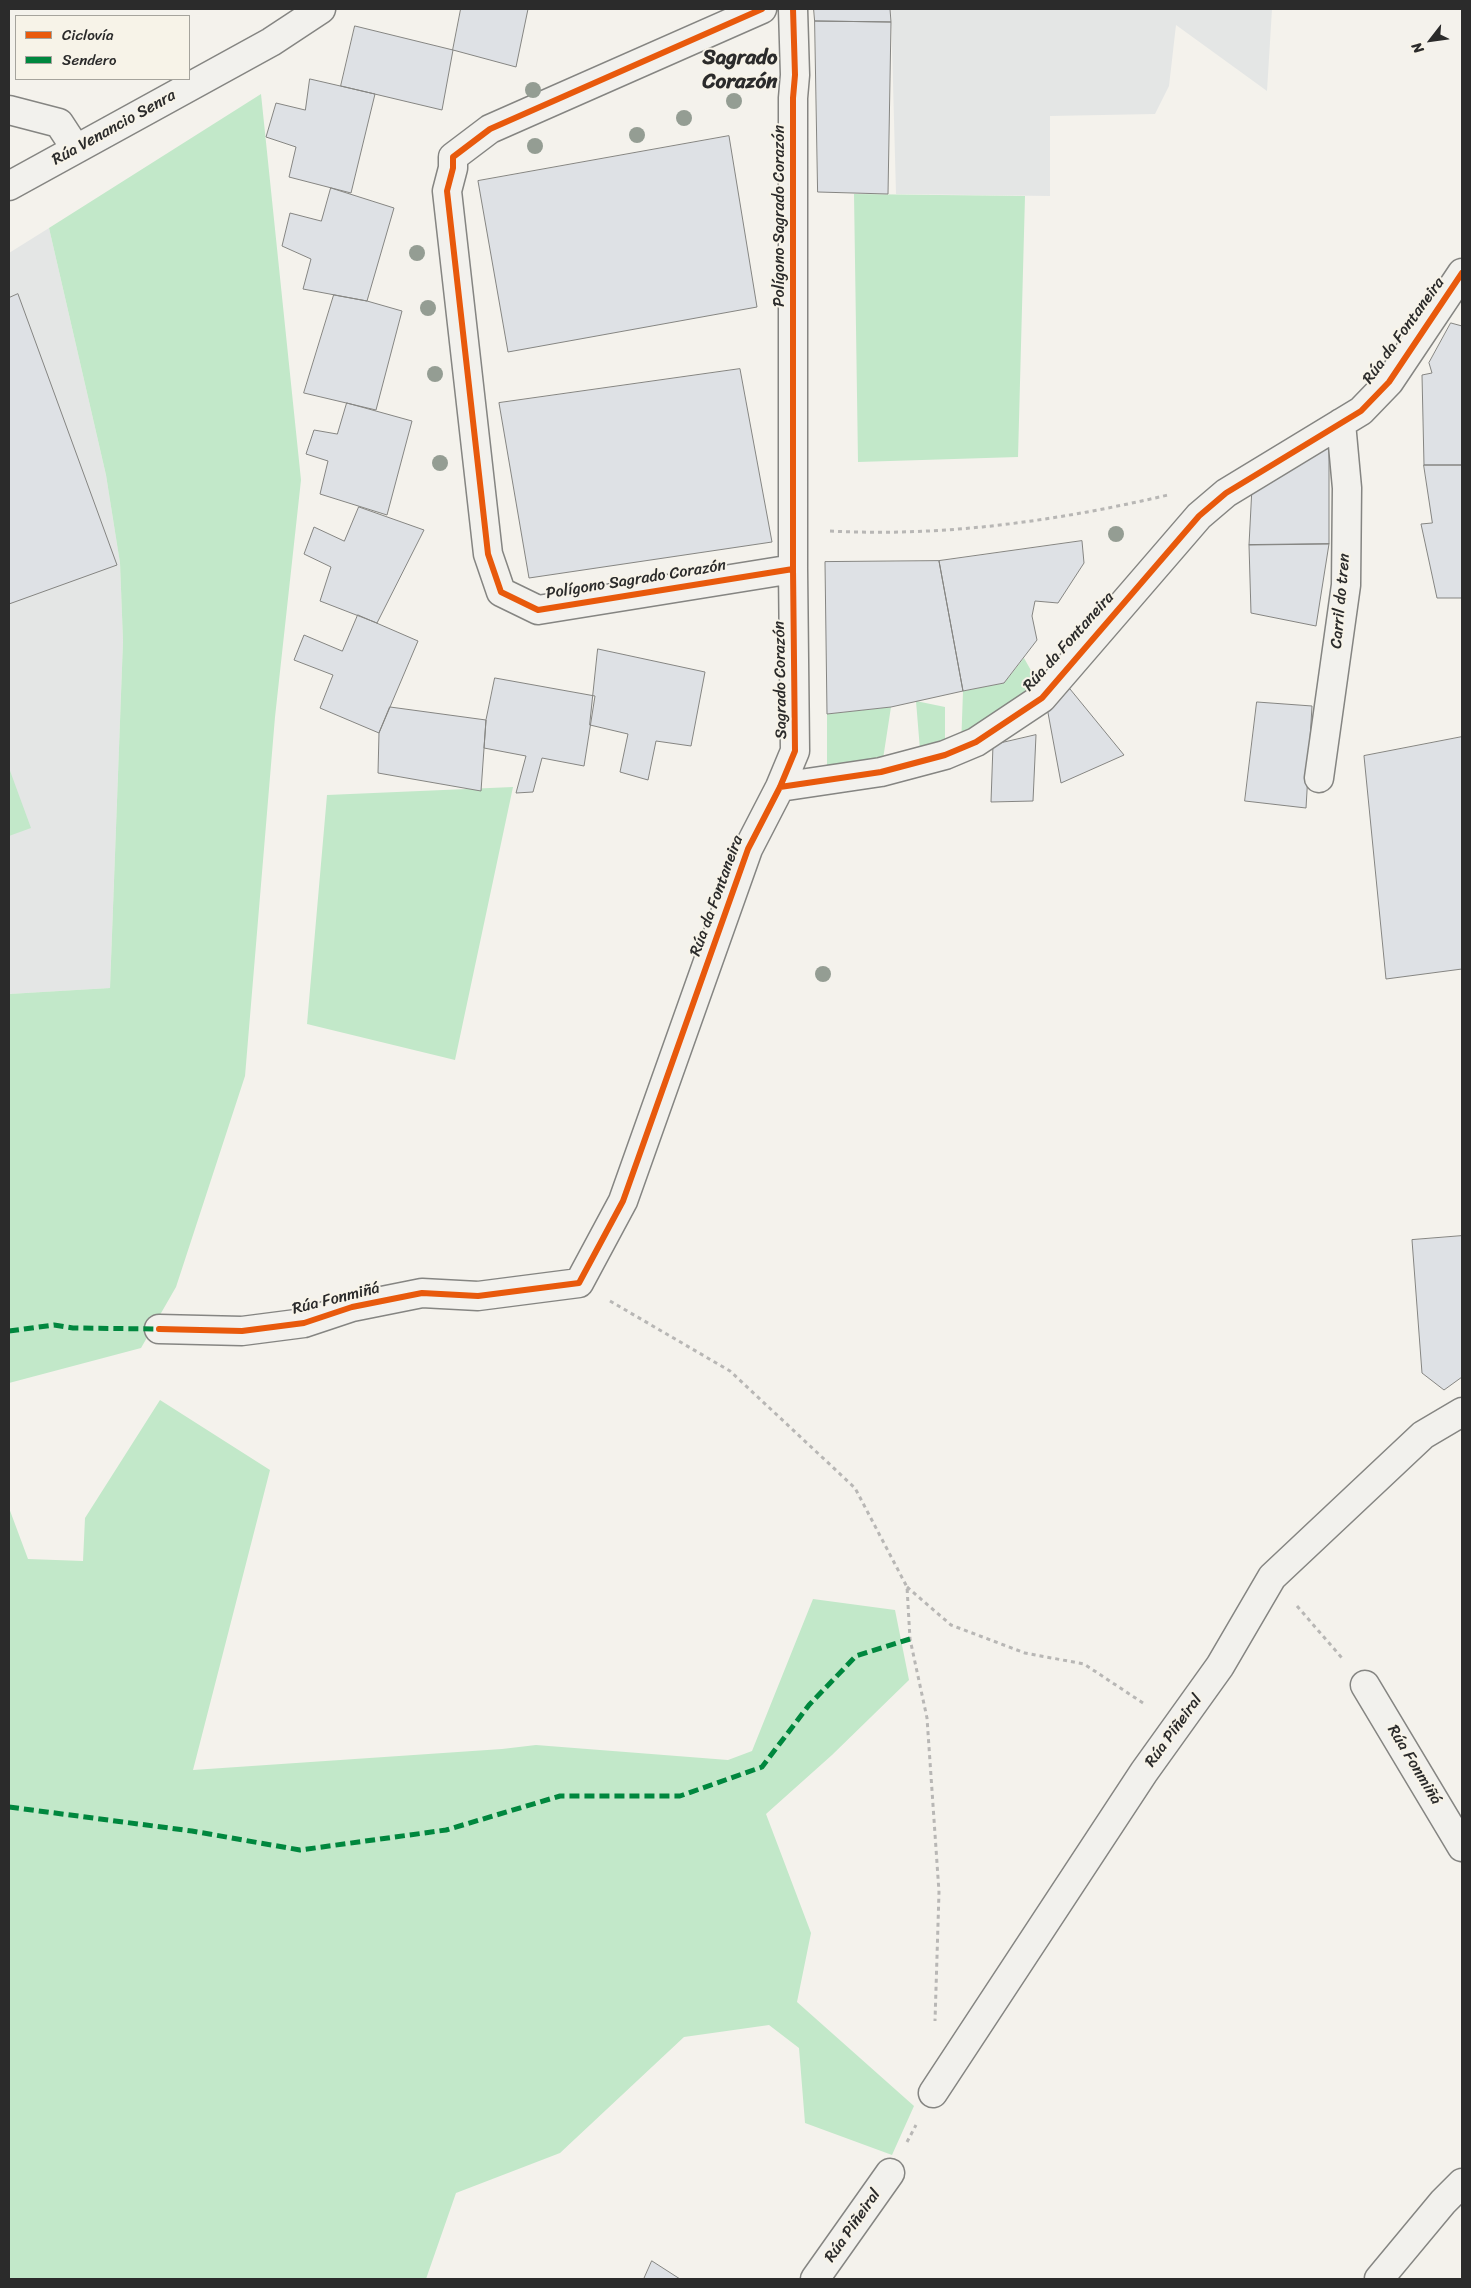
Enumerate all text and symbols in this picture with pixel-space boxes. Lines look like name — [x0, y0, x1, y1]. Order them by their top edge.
legend — [15, 15, 190, 80]
north arrow — [1406, 15, 1456, 65]
text: Ciclovía — [62, 22, 114, 48]
text: N — [1404, 37, 1431, 58]
district label: Sagrado Corazón — [703, 46, 777, 96]
text: Sendero — [62, 47, 116, 73]
street label: Rúa Venancio Senra — [49, 86, 179, 170]
street label: Polígono Sagrado Corazón — [770, 125, 790, 307]
street label: Rúa da Fontaneira — [1359, 274, 1449, 388]
street label: Carril do tren — [1327, 553, 1355, 649]
street label: Polígono Sagrado Corazón — [545, 556, 727, 604]
street label: Rúa da Fontaneira — [1019, 588, 1119, 696]
street label: Sagrado Corazón — [770, 621, 792, 739]
street label: Rúa da Fontaneira — [686, 833, 748, 959]
street label: Rúa Fonmiñá — [290, 1279, 382, 1319]
street label: Rúa Piñeiral — [1141, 1691, 1207, 1771]
street label: Rúa Fonmiñá — [1383, 1722, 1445, 1808]
street label: Rúa Piñeiral — [821, 2186, 885, 2266]

